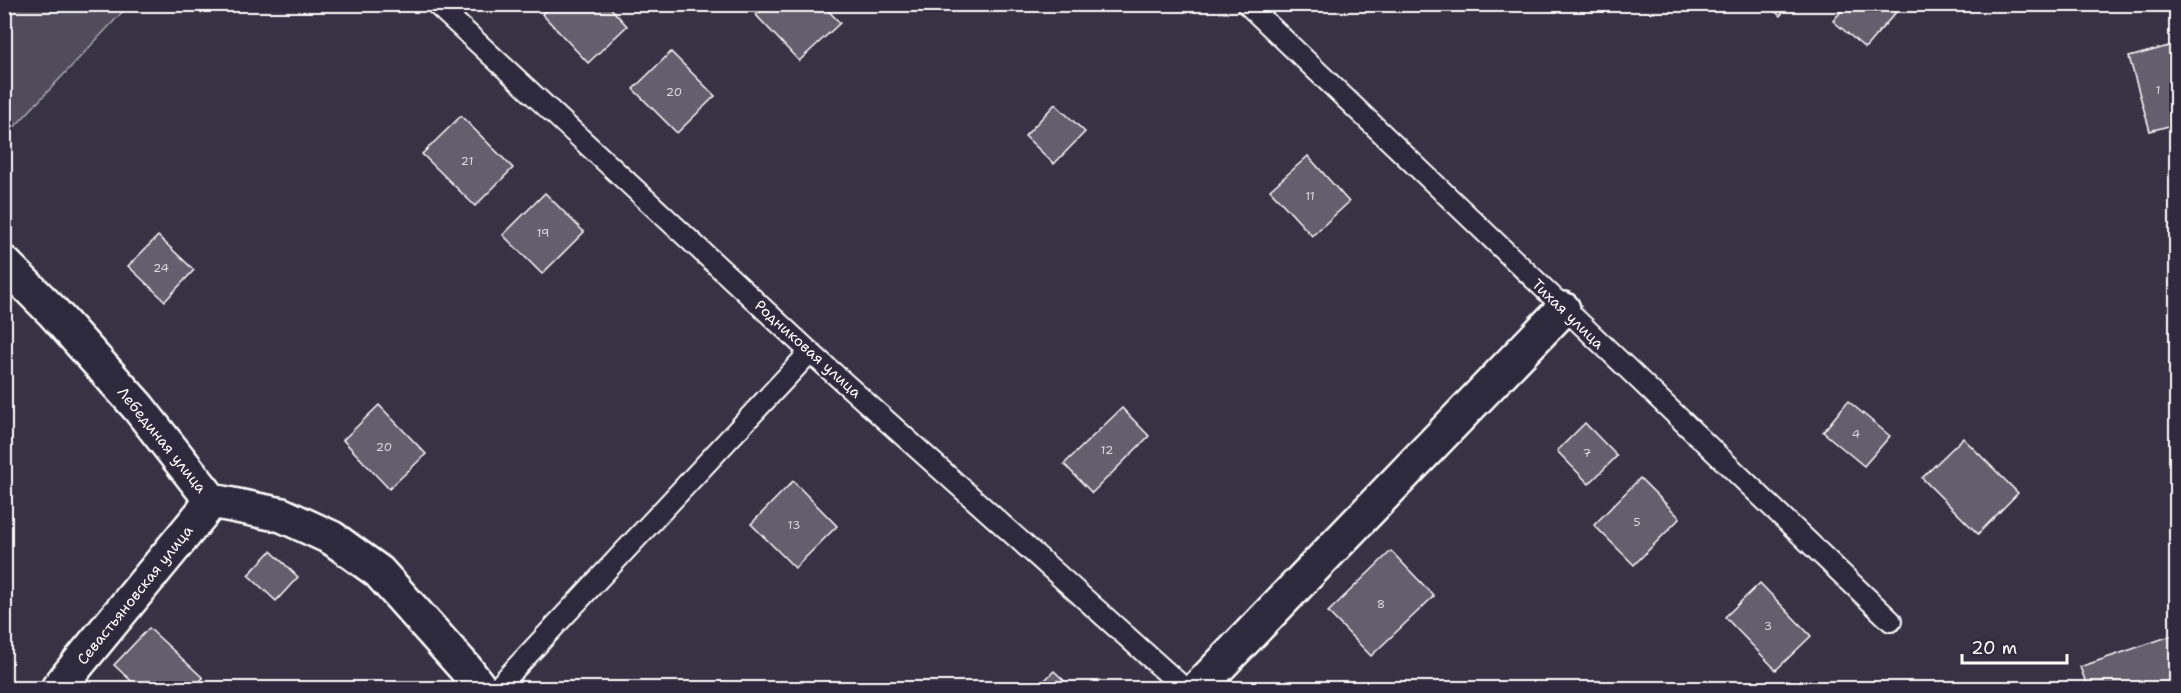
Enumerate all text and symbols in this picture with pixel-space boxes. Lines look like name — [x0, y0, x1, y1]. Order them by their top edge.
house number: 1 — [2155, 82, 2161, 98]
house number: 20 — [666, 84, 682, 100]
house number: 21 — [461, 153, 473, 169]
house number: 11 — [1305, 188, 1315, 204]
house number: 19 — [537, 225, 549, 241]
house number: 24 — [153, 260, 169, 276]
street label: Тихая улица — [1528, 274, 1609, 354]
street label: Родниковая улица — [750, 296, 866, 403]
street label: Лебединая улица — [113, 383, 211, 498]
house number: 4 — [1852, 426, 1860, 442]
house number: 20 — [376, 439, 392, 455]
house number: 12 — [1101, 442, 1113, 458]
house number: 7 — [1583, 445, 1591, 461]
house number: 5 — [1633, 514, 1641, 530]
house number: 13 — [788, 517, 800, 533]
street label: Севастьяновская улица — [73, 521, 198, 669]
house number: 8 — [1377, 596, 1385, 612]
house number: 3 — [1764, 618, 1772, 634]
scale bar — [1962, 627, 2067, 665]
text: 20 m — [1971, 636, 2017, 660]

